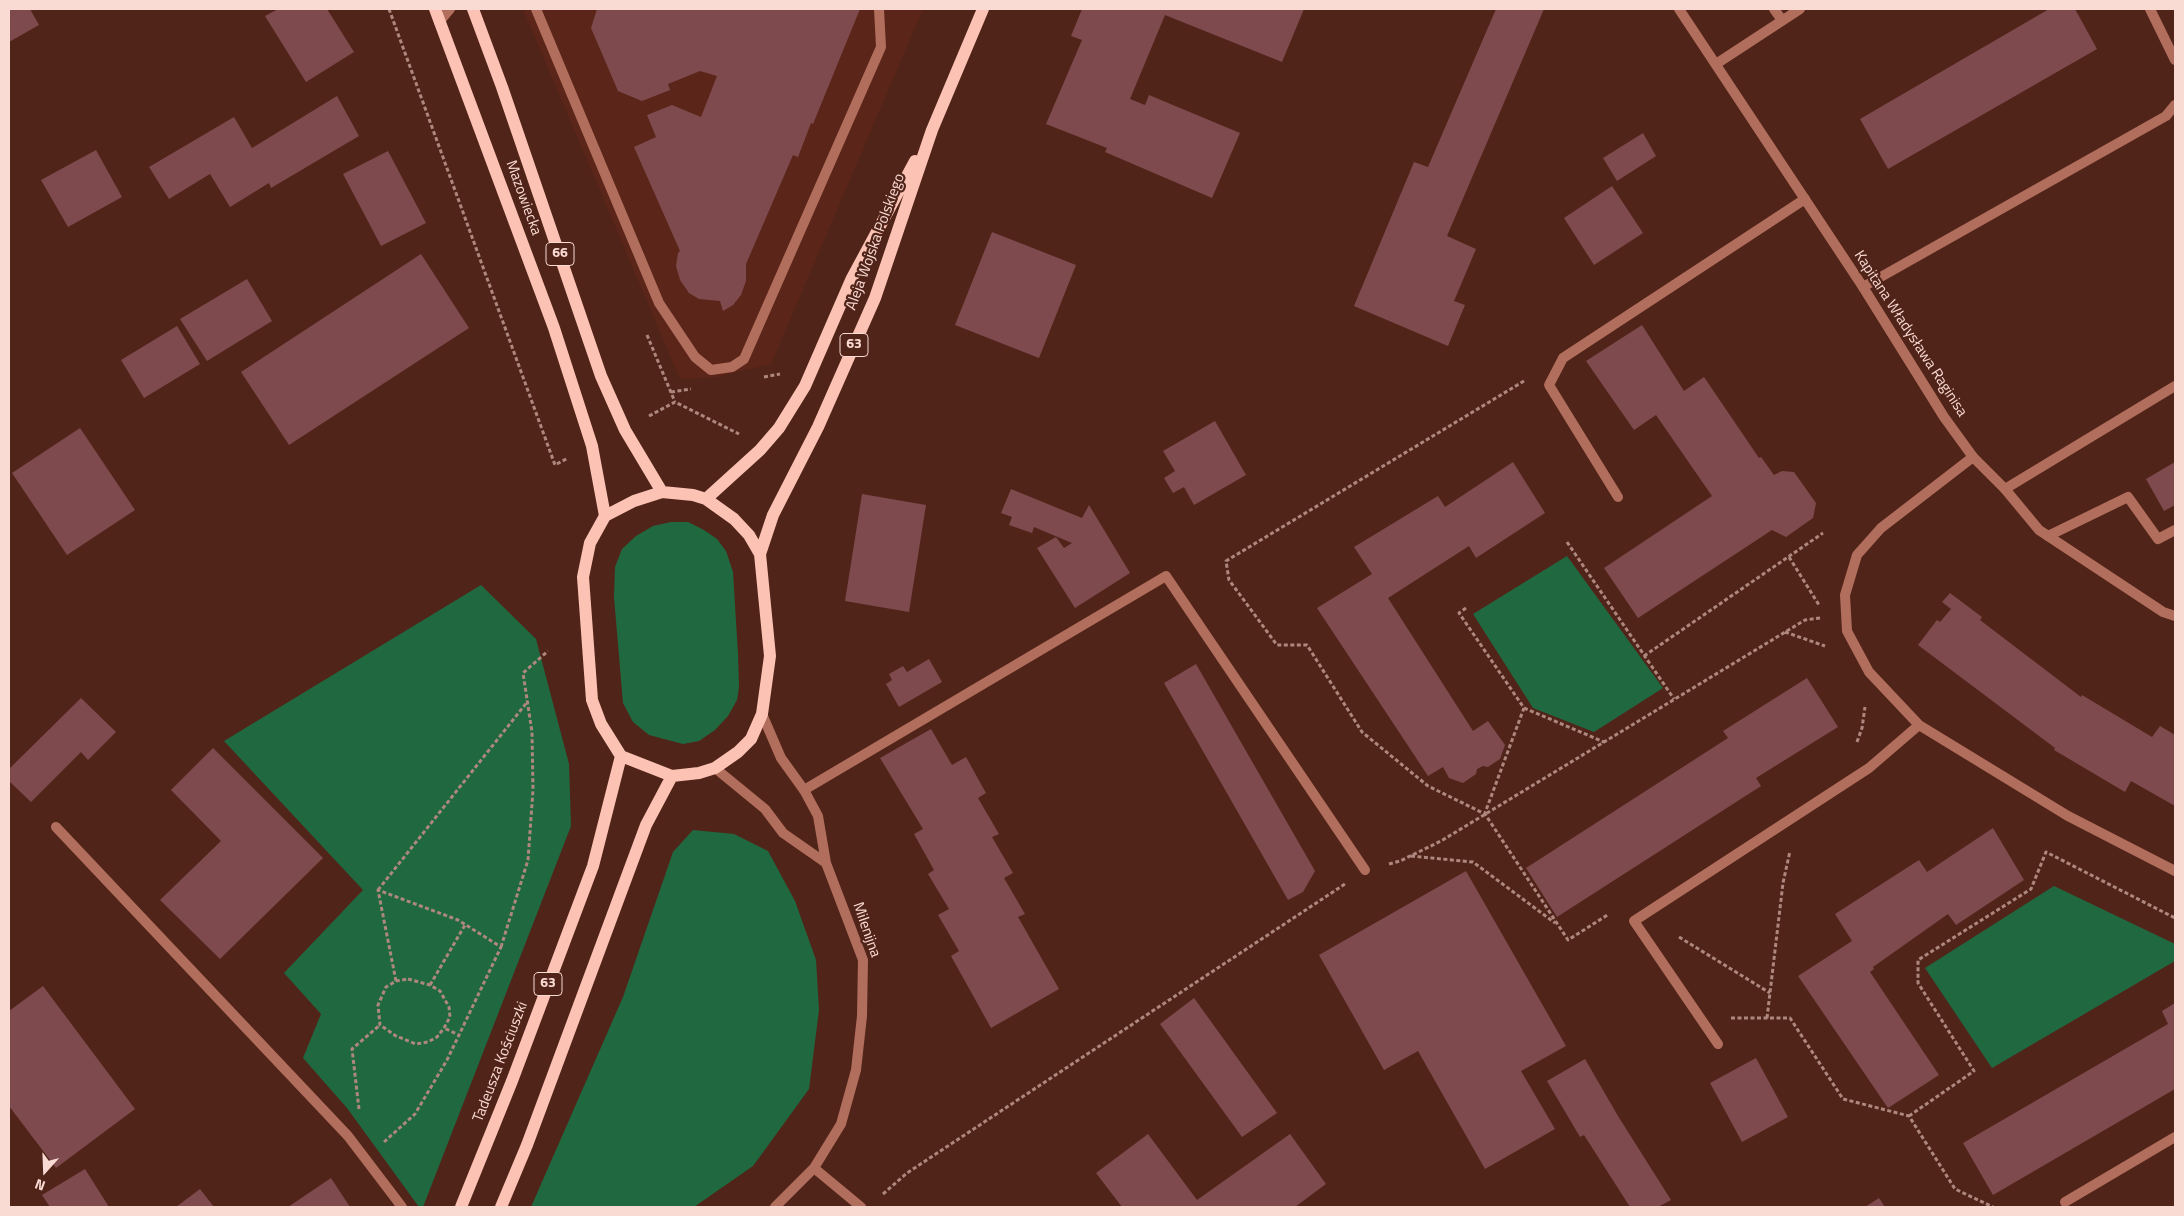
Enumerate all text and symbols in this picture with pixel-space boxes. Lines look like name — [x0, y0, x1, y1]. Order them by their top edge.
street label: Mazowiecka — [501, 158, 545, 238]
street label: Aleja Wojska Polskiego — [843, 171, 909, 313]
road number: 66 — [546, 242, 574, 266]
street label: Kapitana Władysława Raginisa — [1850, 248, 1970, 420]
road number: 63 — [840, 334, 868, 356]
street label: Milenijna — [848, 900, 884, 960]
road number: 63 — [534, 972, 562, 996]
street label: Tadeusza Kościuszki — [470, 999, 532, 1125]
north arrow — [20, 1146, 70, 1196]
text: N — [32, 1174, 48, 1197]

